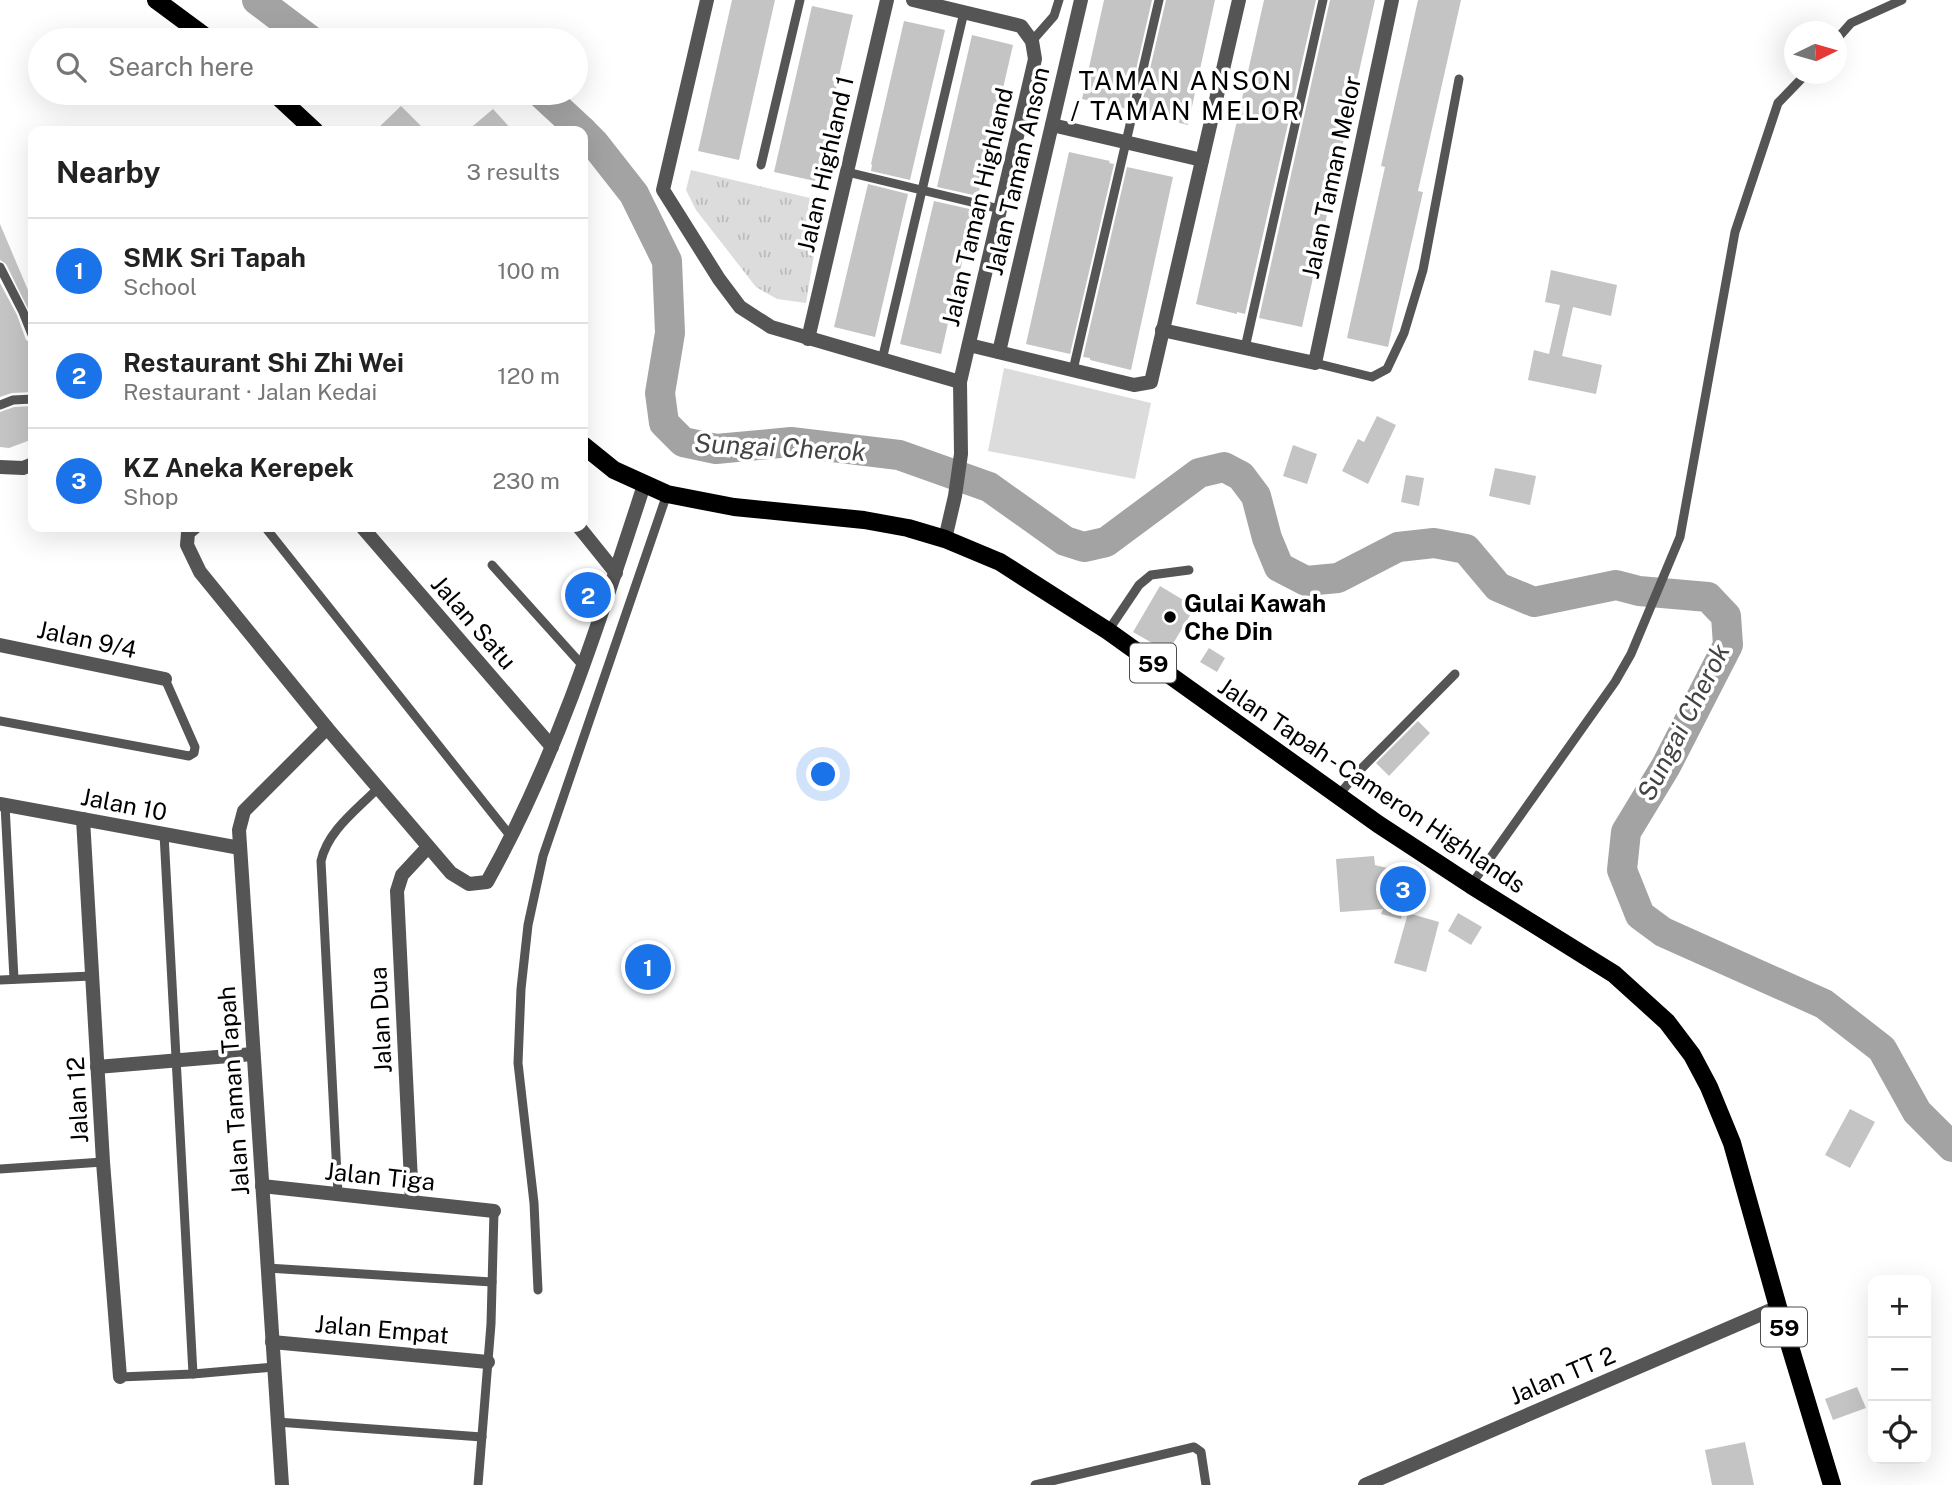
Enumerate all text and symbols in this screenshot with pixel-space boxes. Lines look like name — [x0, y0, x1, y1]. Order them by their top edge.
north arrow — [1784, 21, 1847, 84]
search box — [28, 28, 588, 105]
icon: search — [52, 48, 90, 86]
text: Search here — [108, 51, 254, 82]
street label: Jalan Taman Anson — [979, 64, 1055, 278]
district label: TAMAN ANSON / TAMAN MELOR — [1071, 65, 1301, 126]
street label: Jalan Highland 1 — [791, 73, 859, 255]
street label: Jalan Taman Melor — [1296, 73, 1366, 281]
street label: Jalan Taman Highland — [936, 85, 1018, 329]
text: Nearby — [56, 154, 160, 190]
text: 3 results — [466, 158, 560, 185]
text: SMK Sri Tapah — [123, 242, 306, 273]
text: 1 — [74, 257, 84, 284]
text: 100 m — [497, 257, 560, 284]
text: School — [123, 273, 197, 300]
text: Restaurant Shi Zhi Wei — [123, 347, 404, 378]
text: 2 — [72, 362, 86, 389]
text: 120 m — [497, 362, 560, 389]
text: Restaurant · Jalan Kedai — [123, 378, 377, 405]
water label: Sungai Cherok — [693, 427, 867, 467]
text: KZ Aneka Kerepek — [123, 452, 354, 483]
text: 3 — [71, 467, 87, 494]
text: 230 m — [492, 467, 560, 494]
text: Shop — [123, 483, 178, 510]
pin: 2 — [565, 569, 611, 621]
street label: Jalan Satu — [426, 570, 522, 674]
place label: Gulai Kawah Che Din — [1184, 589, 1326, 645]
marker: Gulai Kawah Che Din — [1162, 609, 1178, 625]
street label: Jalan 9/4 — [35, 615, 139, 663]
water label: Sungai Cherok — [1630, 638, 1736, 806]
road number: 59 — [1130, 643, 1176, 682]
street label: Jalan Tapah - Cameron Highlands — [1213, 672, 1531, 898]
your location — [806, 757, 840, 791]
street label: Jalan 10 — [79, 782, 169, 826]
pin: 3 — [1380, 863, 1426, 915]
pin: 1 — [625, 941, 671, 993]
street label: Jalan Dua — [363, 966, 397, 1074]
street label: Jalan Taman Tapah — [212, 985, 254, 1197]
street label: Jalan 12 — [61, 1056, 93, 1144]
street label: Jalan Tiga — [323, 1156, 437, 1196]
map controls — [1868, 1275, 1931, 1464]
button: + — [1868, 1275, 1931, 1338]
road number: 59 — [1761, 1308, 1807, 1346]
street label: Jalan Empat — [314, 1309, 450, 1349]
button: − — [1868, 1338, 1931, 1401]
street label: Jalan TT 2 — [1505, 1340, 1619, 1410]
button: locate — [1868, 1401, 1931, 1464]

